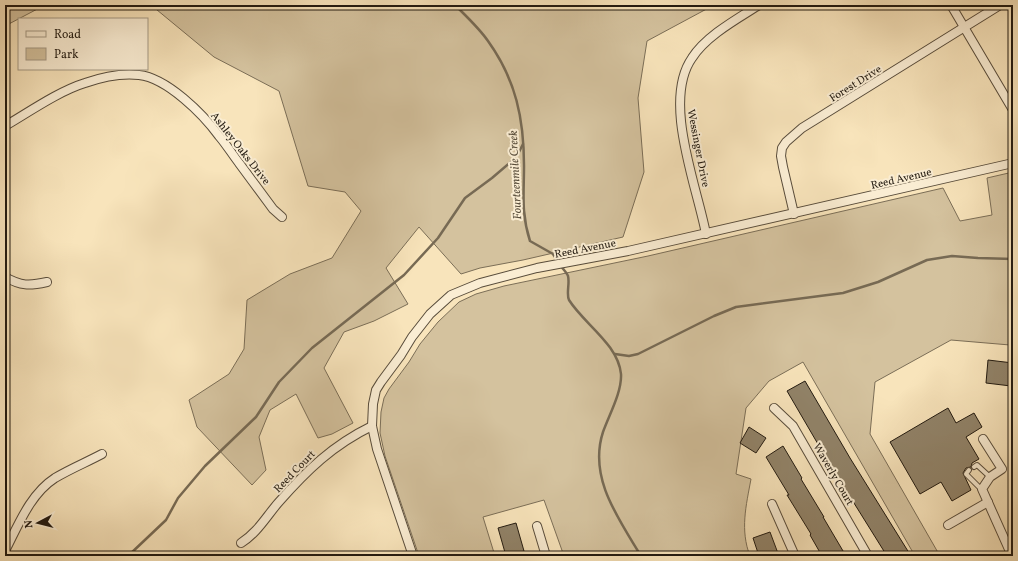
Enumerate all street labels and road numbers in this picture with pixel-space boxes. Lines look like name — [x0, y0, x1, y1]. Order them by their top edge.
street label: Forest Drive — [827, 62, 885, 106]
street label: Wessinger Drive — [683, 108, 712, 189]
street label: Ashley Oaks Drive — [207, 109, 273, 188]
street label: Reed Avenue — [869, 165, 933, 194]
street label: Reed Avenue — [553, 236, 617, 263]
street label: Waverly Court — [809, 441, 857, 509]
street label: Reed Court — [271, 447, 319, 497]

